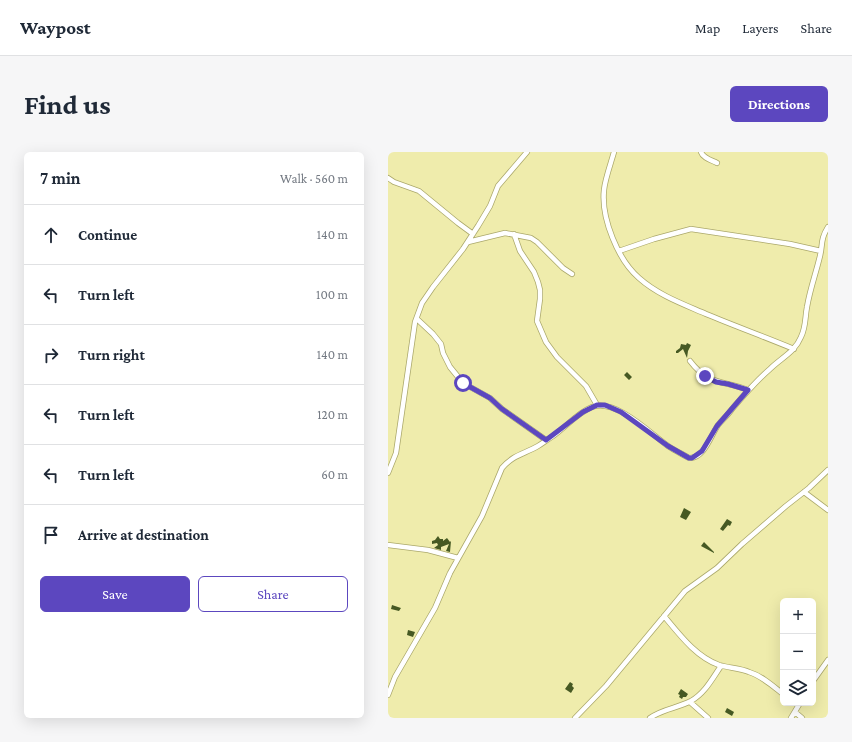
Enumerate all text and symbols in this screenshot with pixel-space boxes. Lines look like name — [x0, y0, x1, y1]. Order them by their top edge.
text: Waypost — [20, 17, 91, 38]
text: Map — [695, 20, 720, 36]
text: Layers — [742, 20, 779, 36]
text: Share — [801, 20, 832, 36]
button: Directions — [730, 86, 828, 122]
text: Find us — [24, 89, 111, 120]
text: 7 min — [40, 169, 81, 188]
text: Walk · 560 m — [280, 171, 348, 186]
icon: ahead — [40, 224, 62, 246]
text: Continue — [78, 227, 137, 243]
text: 140 m — [317, 227, 348, 242]
icon: left — [40, 284, 62, 306]
text: Turn left — [78, 287, 134, 303]
text: 100 m — [316, 287, 348, 302]
icon: right — [40, 344, 62, 366]
text: Turn right — [78, 347, 145, 363]
text: 140 m — [317, 347, 348, 362]
route end — [696, 367, 714, 385]
route start — [454, 374, 472, 392]
icon: left — [40, 404, 62, 426]
text: Turn left — [78, 407, 134, 423]
text: 120 m — [317, 407, 348, 422]
icon: left — [40, 464, 62, 486]
text: Turn left — [78, 467, 134, 483]
text: 60 m — [321, 467, 348, 482]
icon: arrive — [40, 524, 62, 546]
text: Arrive at destination — [78, 527, 209, 543]
button: Save — [40, 576, 190, 612]
button: Share — [198, 576, 348, 612]
map controls — [780, 598, 816, 706]
button: + — [780, 598, 816, 634]
button: − — [780, 634, 816, 670]
button: layers — [780, 670, 816, 706]

